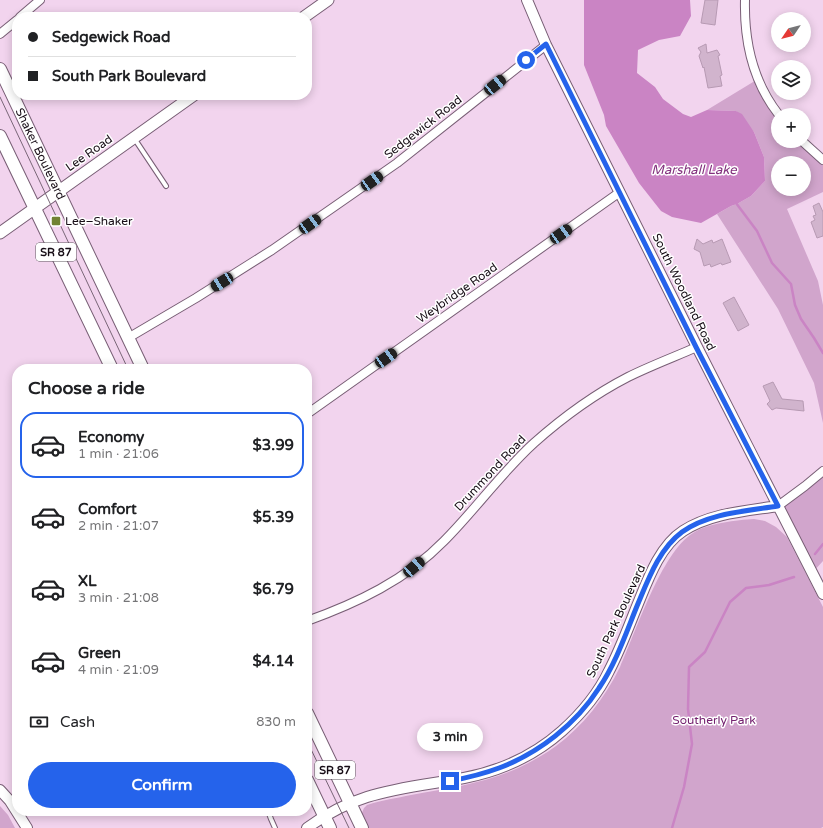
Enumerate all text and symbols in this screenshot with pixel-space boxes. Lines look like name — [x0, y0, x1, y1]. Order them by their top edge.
north arrow — [771, 12, 811, 52]
map controls — [771, 12, 811, 196]
text: Sedgewick Road — [52, 28, 170, 46]
route start — [517, 51, 535, 69]
button: layers — [771, 60, 811, 100]
text: South Park Boulevard — [52, 67, 206, 85]
car — [482, 73, 508, 97]
street label: Sedgewick Road — [381, 92, 465, 162]
street label: Shaker Boulevard — [13, 106, 68, 202]
button: + — [771, 108, 811, 148]
street label: Lee Road — [63, 132, 115, 174]
button: − — [771, 156, 811, 196]
water label: Marshall Lake — [651, 162, 737, 178]
car — [359, 169, 385, 193]
car — [297, 212, 323, 236]
place label: Lee–Shaker — [65, 214, 133, 228]
marker: Lee–Shaker — [50, 215, 62, 227]
car — [548, 222, 574, 246]
street label: South Woodland Road — [650, 231, 718, 353]
road number: SR 87 — [36, 243, 76, 261]
street label: Weybridge Road — [414, 260, 500, 326]
car — [209, 271, 235, 293]
car — [373, 346, 399, 370]
text: Choose a ride — [28, 377, 145, 399]
icon: car — [30, 427, 66, 463]
text: Economy — [78, 428, 144, 446]
street label: Drummond Road — [451, 432, 529, 514]
text: $3.99 — [253, 436, 294, 454]
text: 1 min · 21:06 — [78, 446, 159, 462]
icon: car — [30, 499, 66, 535]
text: Comfort — [78, 500, 137, 518]
text: $5.39 — [253, 508, 294, 526]
text: 2 min · 21:07 — [78, 518, 159, 534]
car — [401, 555, 427, 579]
street label: South Park Boulevard — [584, 562, 648, 680]
icon: car — [30, 571, 66, 607]
text: XL — [78, 572, 97, 590]
text: $6.79 — [253, 580, 294, 598]
text: 3 min · 21:08 — [78, 590, 159, 606]
icon: car — [30, 643, 66, 679]
text: Green — [78, 644, 121, 662]
text: $4.14 — [253, 652, 294, 670]
text: 4 min · 21:09 — [78, 662, 159, 678]
icon: cash — [28, 711, 50, 733]
text: Cash — [60, 713, 95, 731]
park label: Southerly Park — [672, 713, 756, 727]
text: 830 m — [256, 714, 296, 730]
callout: 3 min — [417, 723, 483, 751]
text: 3 min — [433, 729, 467, 745]
road number: SR 87 — [315, 761, 355, 779]
button: Confirm — [28, 762, 296, 808]
route end — [441, 772, 459, 790]

